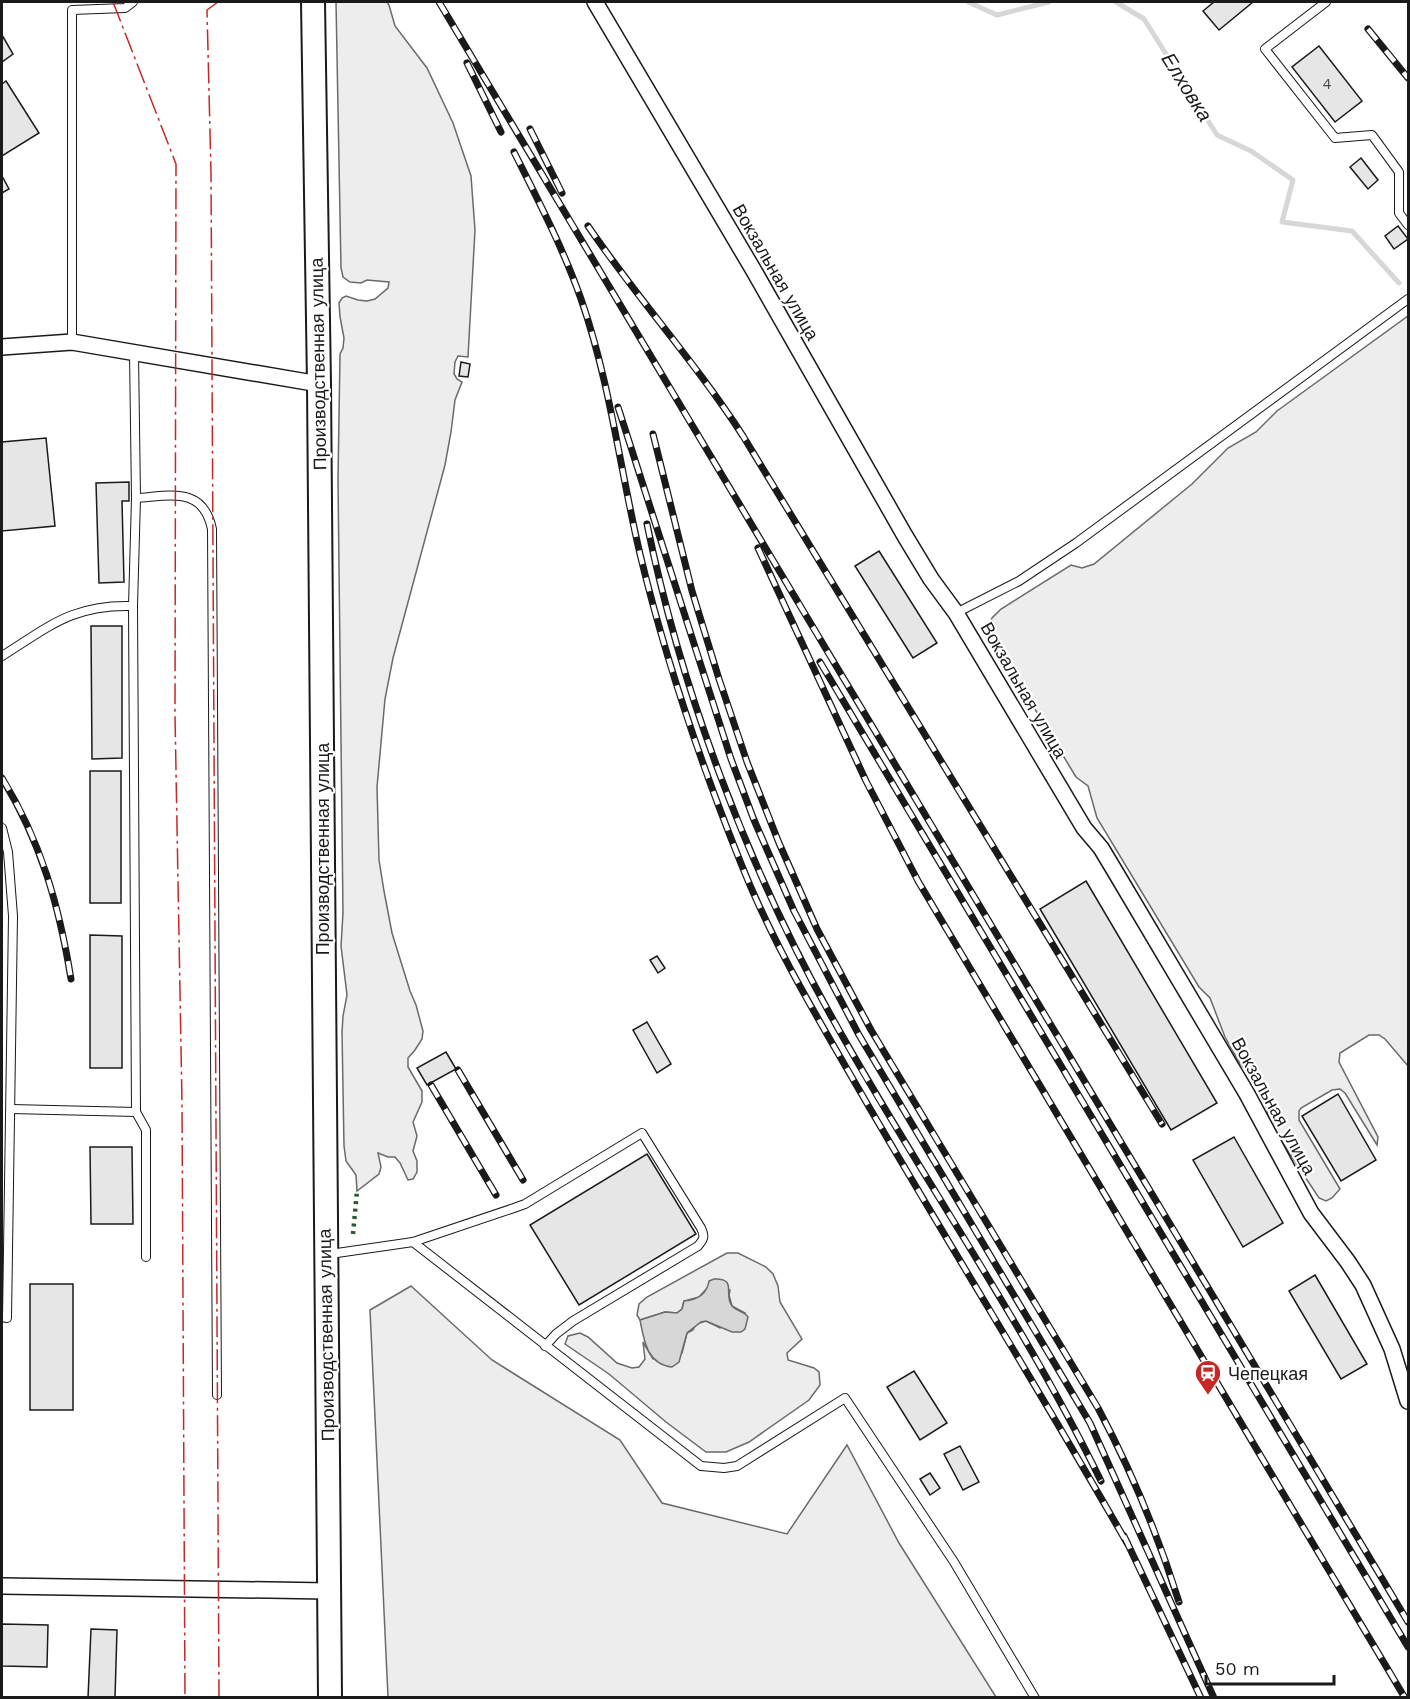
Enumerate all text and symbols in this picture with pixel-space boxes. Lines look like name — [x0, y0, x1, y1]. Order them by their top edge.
water label: Елховка — [1157, 48, 1217, 126]
house number: 4 — [1322, 75, 1332, 93]
street label: Вокзальная улица — [729, 200, 824, 345]
street label: Производственная улица — [306, 257, 330, 470]
street label: Вокзальная улица — [977, 618, 1072, 763]
street label: Производственная улица — [312, 742, 333, 955]
street label: Вокзальная улица — [1228, 1034, 1321, 1179]
street label: Производственная улица — [314, 1228, 338, 1441]
station icon: Чепецкая — [1193, 1358, 1223, 1396]
place label: Чепецкая — [1228, 1363, 1308, 1384]
scale bar — [1206, 1648, 1334, 1686]
text: 50 m — [1215, 1658, 1260, 1679]

